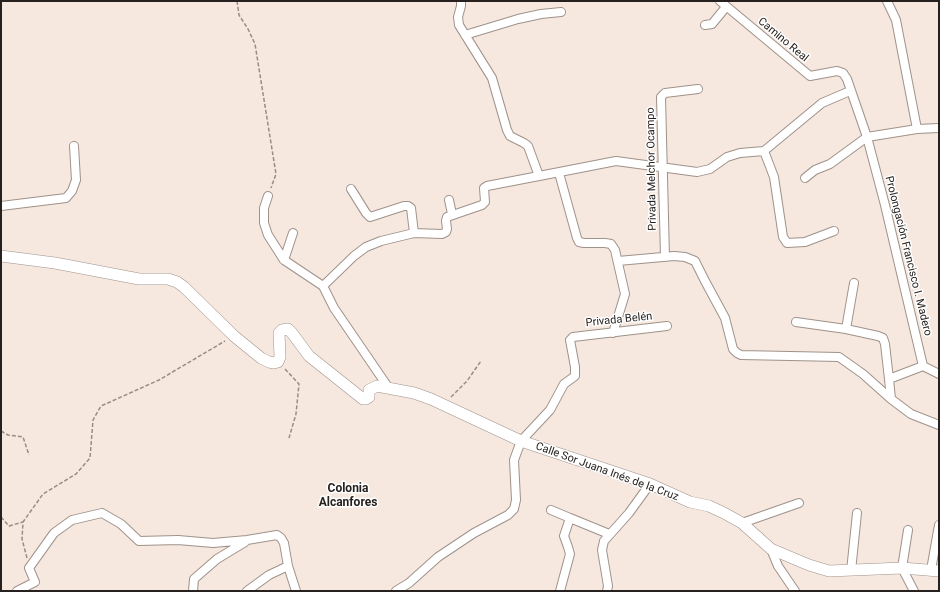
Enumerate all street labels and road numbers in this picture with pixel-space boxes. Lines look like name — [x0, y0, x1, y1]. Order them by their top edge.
street label: Camino Real — [755, 15, 811, 65]
street label: Privada Melchor Ocampo — [644, 107, 660, 231]
street label: Prolongación Francisco I. Madero — [882, 175, 934, 337]
street label: Privada Belén — [585, 310, 653, 330]
street label: Calle Sor Juana Inés de la Cruz — [534, 440, 680, 504]

